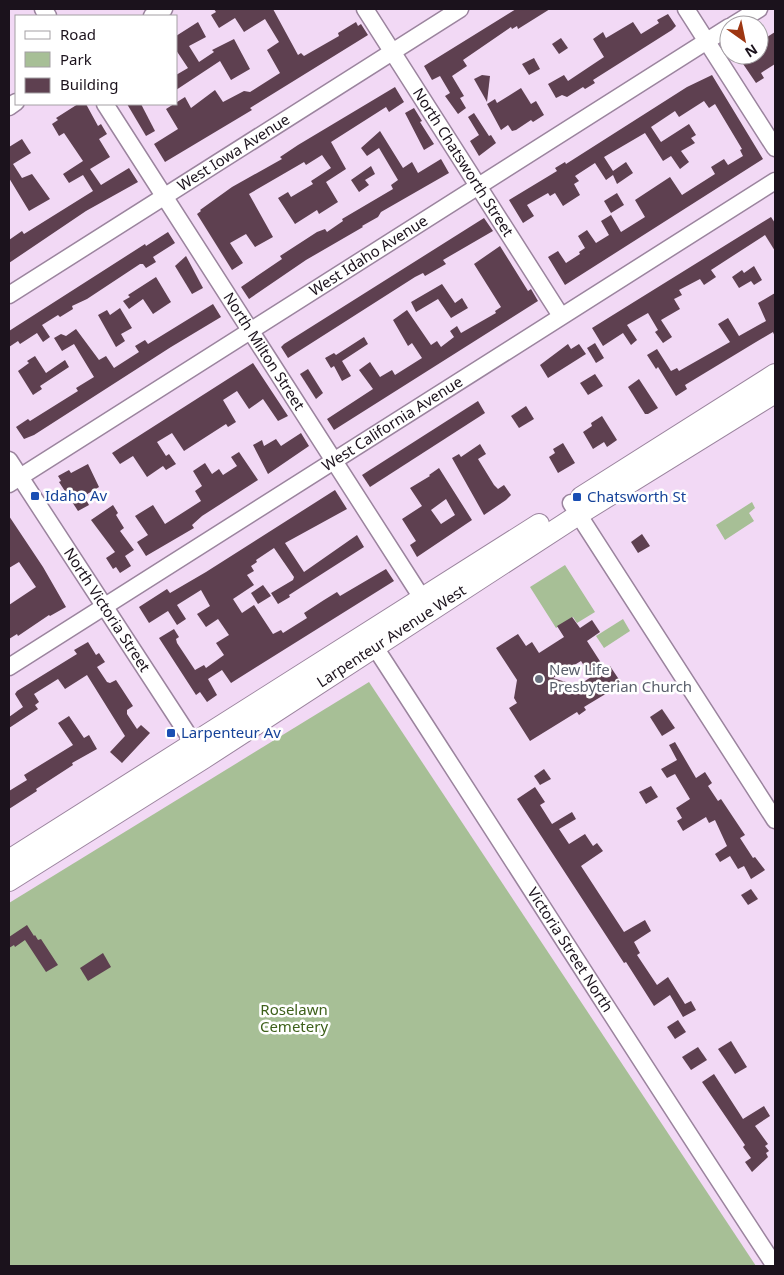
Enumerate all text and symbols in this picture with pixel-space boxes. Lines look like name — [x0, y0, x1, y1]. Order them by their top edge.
legend — [15, 15, 178, 105]
north arrow — [719, 15, 769, 65]
text: Road — [60, 24, 96, 44]
text: N — [741, 40, 761, 62]
text: Park — [60, 49, 92, 69]
text: Building — [60, 74, 118, 94]
street label: North Chatsworth Street — [409, 84, 519, 241]
street label: West Iowa Avenue — [173, 109, 293, 195]
street label: West Idaho Avenue — [305, 210, 431, 300]
street label: North Milton Street — [219, 288, 310, 414]
street label: West California Avenue — [318, 371, 466, 475]
place label: Idaho Av — [45, 485, 108, 505]
place label: Chatsworth St — [587, 486, 687, 506]
marker: Idaho Av — [29, 490, 41, 502]
marker: Chatsworth St — [571, 491, 583, 503]
street label: North Victoria Street — [60, 544, 156, 676]
street label: Larpenteur Avenue West — [312, 579, 470, 691]
place label: New Life Presbyterian Church — [549, 659, 692, 696]
marker: New Life Presbyterian Church — [533, 673, 545, 685]
place label: Larpenteur Av — [181, 722, 281, 742]
marker: Larpenteur Av — [165, 727, 177, 739]
street label: Victoria Street North — [523, 883, 618, 1015]
park label: Roselawn Cemetery — [260, 999, 328, 1036]

